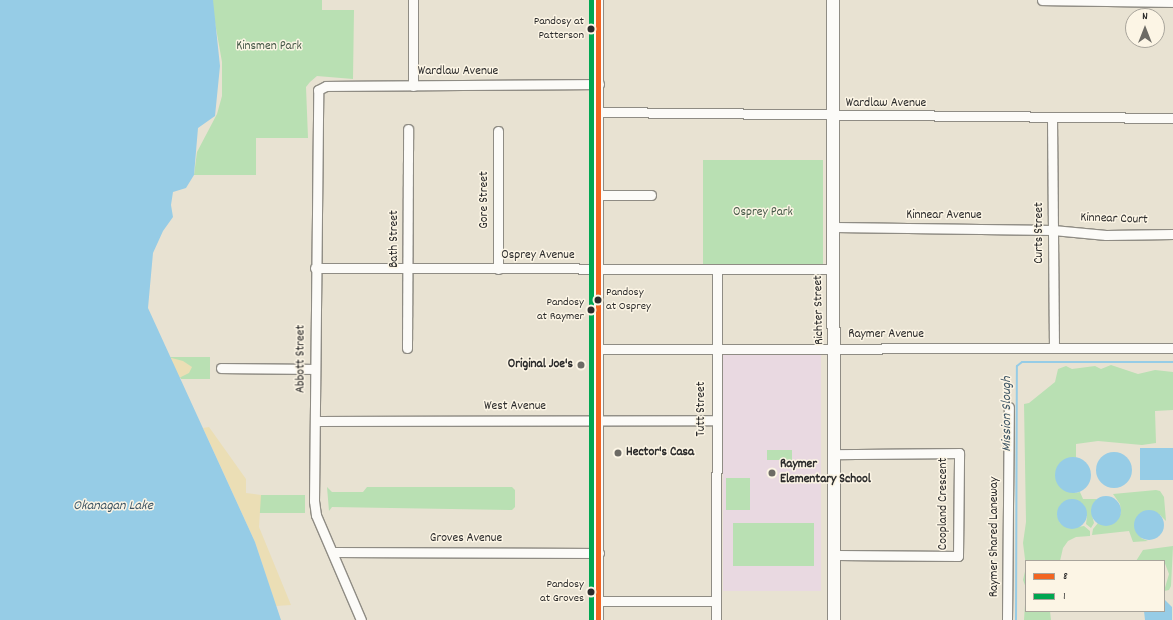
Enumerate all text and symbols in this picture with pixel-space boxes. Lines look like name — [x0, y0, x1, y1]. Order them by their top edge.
north arrow — [1125, 8, 1165, 48]
text: N — [1142, 9, 1148, 25]
place label: Pandosy at Patterson — [534, 15, 584, 43]
marker: Pandosy at Patterson — [586, 24, 596, 34]
park label: Kinsmen Park — [236, 39, 302, 55]
street label: Wardlaw Avenue — [418, 64, 498, 80]
street label: Wardlaw Avenue — [846, 96, 926, 112]
street label: Gore Street — [477, 171, 493, 229]
street label: Curts Street — [1032, 202, 1048, 264]
park label: Osprey Park — [733, 205, 793, 221]
street label: Kinnear Avenue — [906, 208, 982, 224]
street label: Bath Street — [387, 210, 403, 268]
street label: Kinnear Court — [1080, 211, 1148, 229]
street label: Osprey Avenue — [501, 248, 575, 264]
street label: Richter Street — [812, 275, 828, 345]
place label: Pandosy at Osprey — [606, 286, 651, 314]
marker: Pandosy at Osprey — [593, 295, 603, 305]
place label: Pandosy at Raymer — [537, 296, 584, 324]
marker: Pandosy at Raymer — [586, 305, 596, 315]
street label: Abbott Street — [294, 325, 310, 393]
street label: Raymer Avenue — [848, 327, 924, 343]
place label: Original Joe's — [508, 357, 573, 373]
marker: Original Joe's — [576, 360, 586, 370]
water label: Mission Slough — [999, 376, 1015, 452]
street label: Tutt Street — [694, 382, 710, 436]
street label: West Avenue — [484, 399, 546, 415]
place label: Hector's Casa — [626, 445, 694, 461]
marker: Hector's Casa — [613, 448, 623, 458]
place label: Raymer Elementary School — [780, 458, 871, 489]
street label: Coopland Crescent — [936, 458, 952, 550]
marker: Raymer Elementary School — [767, 468, 777, 478]
street label: Raymer Shared Laneway — [987, 477, 1003, 597]
water label: Okanagan Lake — [73, 498, 153, 514]
street label: Groves Avenue — [430, 531, 502, 547]
legend — [1025, 560, 1165, 612]
text: 8 — [1063, 568, 1068, 585]
place label: Pandosy at Groves — [540, 578, 584, 606]
marker: Pandosy at Groves — [586, 587, 596, 597]
text: 1 — [1063, 588, 1066, 605]

